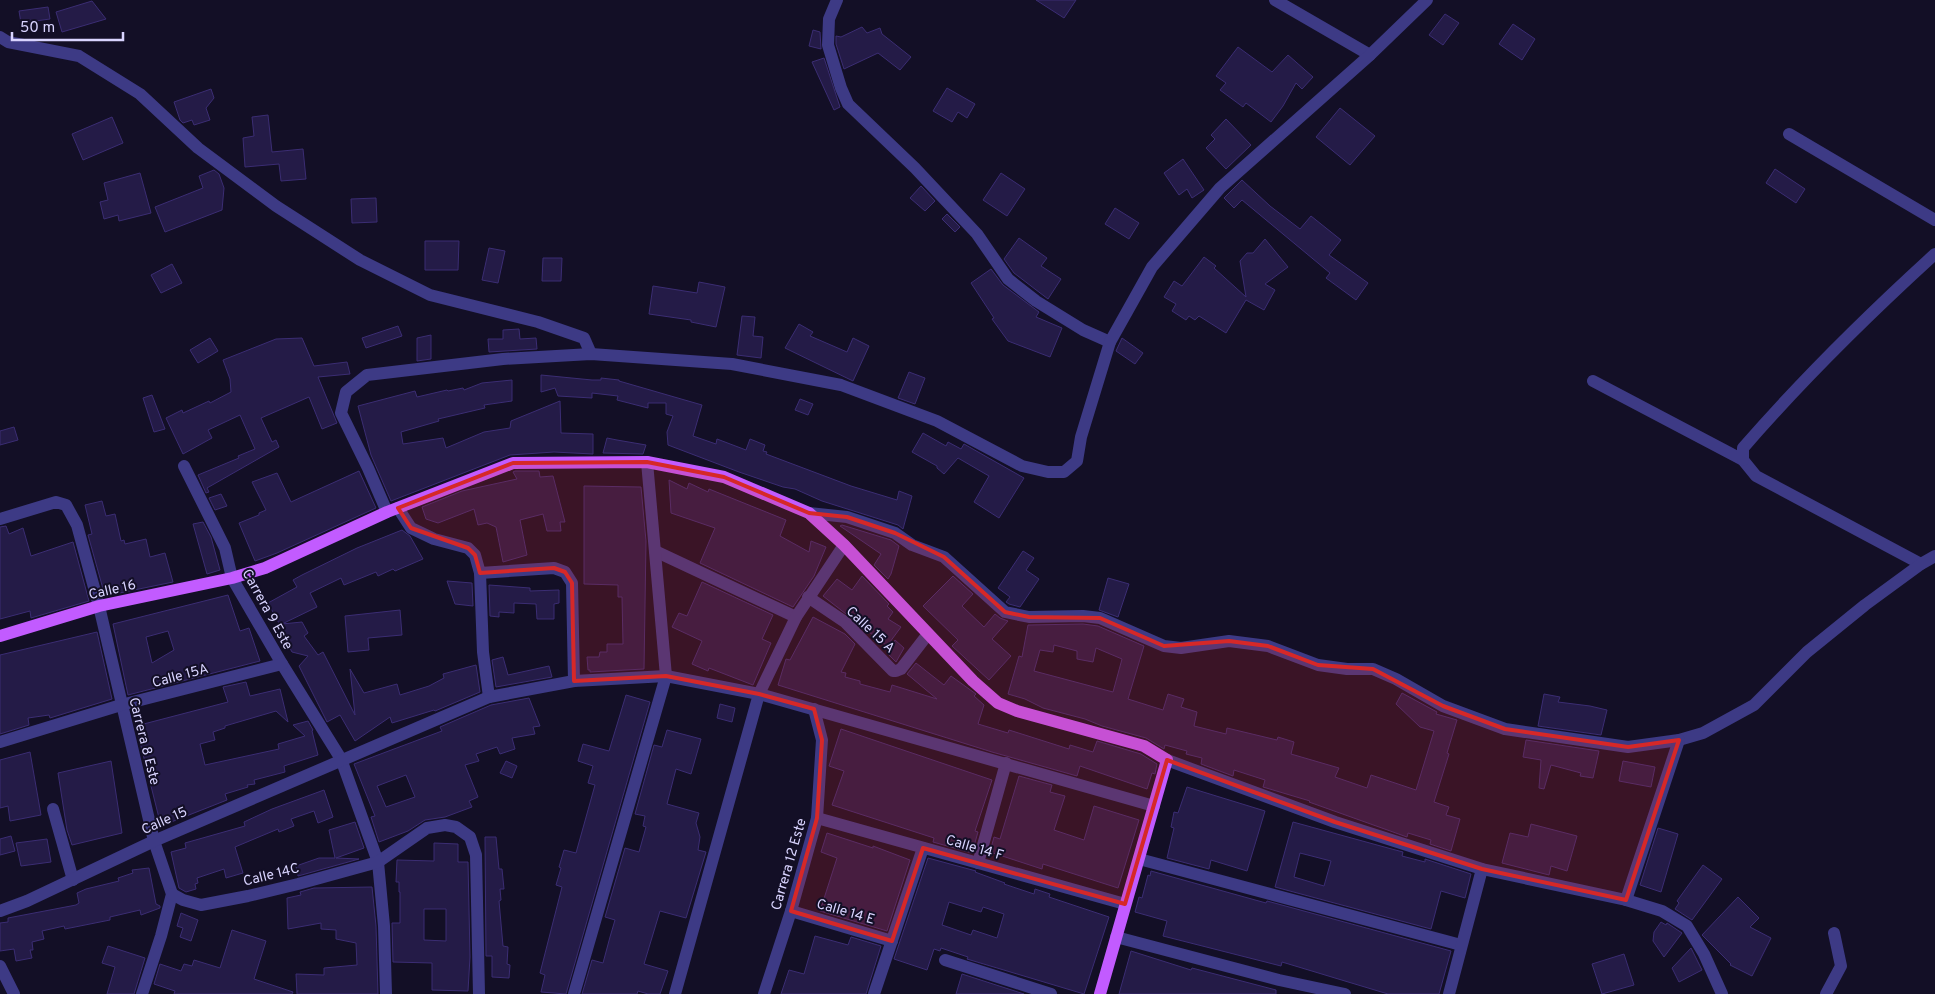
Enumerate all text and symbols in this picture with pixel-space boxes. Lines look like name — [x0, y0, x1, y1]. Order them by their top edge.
scale bar — [12, 10, 124, 42]
text: 50 m — [20, 19, 55, 38]
street label: Carrera 9 Este — [238, 566, 296, 653]
street label: Calle 16 — [87, 577, 138, 604]
street label: Calle 15 A — [842, 603, 898, 657]
street label: Calle 15A — [150, 661, 210, 692]
street label: Carrera 8 Este — [124, 696, 163, 787]
street label: Calle 15 — [139, 804, 190, 839]
street label: Carrera 12 Este — [768, 816, 811, 912]
street label: Calle 14 F — [944, 832, 1006, 865]
street label: Calle 14C — [242, 860, 301, 891]
street label: Calle 14 E — [814, 896, 877, 929]

